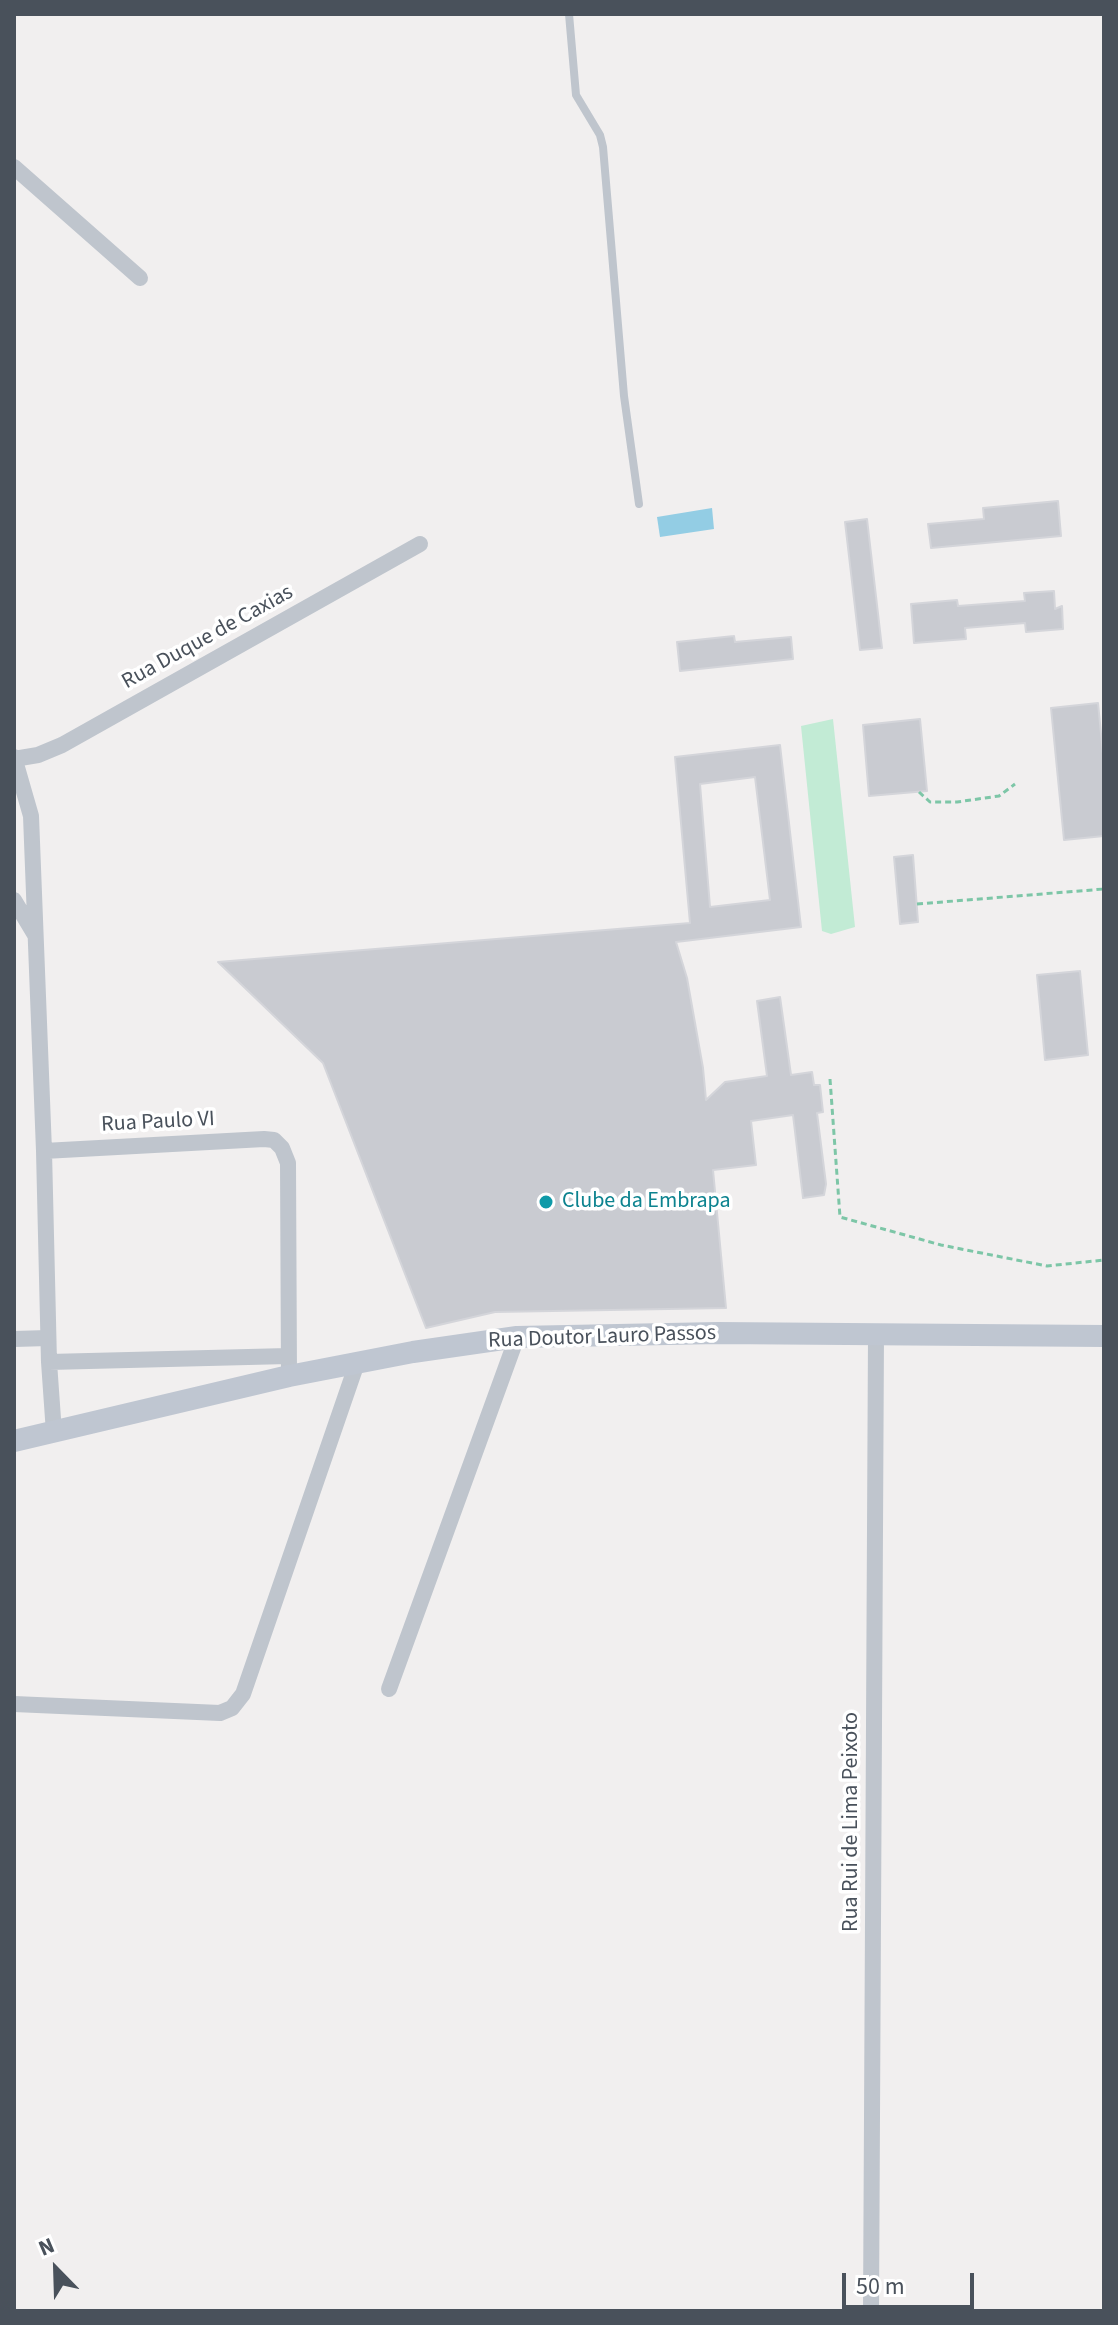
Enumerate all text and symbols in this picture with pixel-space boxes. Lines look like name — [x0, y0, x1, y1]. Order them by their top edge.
street label: Rua Duque de Caxias — [118, 580, 298, 696]
street label: Rua Paulo VI — [101, 1107, 215, 1139]
place label: Clube da Embrapa — [562, 1189, 731, 1215]
marker: Clube da Embrapa — [537, 1193, 555, 1211]
street label: Rua Doutor Lauro Passos — [488, 1321, 716, 1355]
street label: Rua Rui de Lima Peixoto — [839, 1712, 865, 1932]
north arrow — [16, 2229, 96, 2309]
text: N — [34, 2229, 60, 2264]
scale bar — [846, 2257, 978, 2307]
text: 50 m — [856, 2269, 905, 2304]

